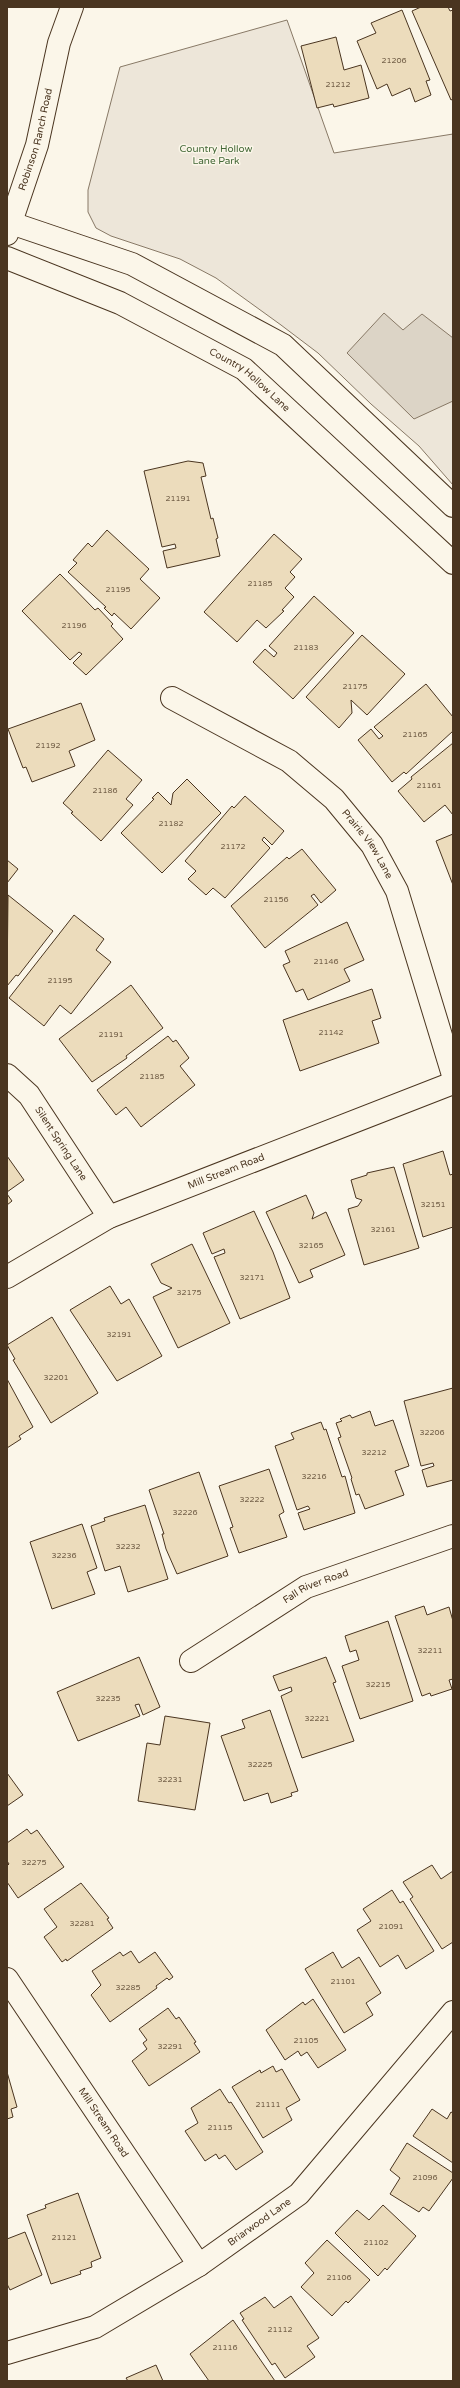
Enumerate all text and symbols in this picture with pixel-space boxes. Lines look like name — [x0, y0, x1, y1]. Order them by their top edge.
house number: 21206 — [381, 56, 407, 65]
house number: 21212 — [325, 80, 351, 89]
street label: Robinson Ranch Road — [16, 87, 55, 192]
park label: Country Hollow Lane Park — [180, 143, 253, 167]
street label: Country Hollow Lane — [207, 346, 293, 415]
house number: 21191 — [165, 494, 191, 503]
house number: 21185 — [247, 579, 273, 588]
house number: 21195 — [105, 585, 131, 594]
house number: 21196 — [61, 621, 87, 630]
house number: 21183 — [293, 643, 319, 652]
house number: 21175 — [342, 682, 368, 691]
house number: 21165 — [402, 730, 428, 739]
house number: 21192 — [35, 741, 61, 750]
house number: 21161 — [416, 781, 442, 790]
house number: 21186 — [92, 786, 118, 795]
street label: Prairie View Lane — [339, 807, 395, 881]
house number: 21182 — [158, 819, 184, 828]
house number: 21172 — [220, 842, 246, 851]
house number: 21156 — [263, 895, 289, 904]
house number: 21146 — [313, 957, 339, 966]
house number: 21195 — [47, 976, 73, 985]
house number: 21142 — [318, 1028, 344, 1037]
house number: 21191 — [98, 1030, 124, 1039]
house number: 21185 — [139, 1072, 165, 1081]
street label: Silent Spring Lane — [32, 1104, 90, 1183]
street label: Mill Stream Road — [186, 1151, 266, 1192]
house number: 32151 — [420, 1200, 446, 1209]
house number: 32161 — [370, 1225, 396, 1234]
house number: 32165 — [298, 1241, 324, 1250]
house number: 32171 — [239, 1273, 265, 1282]
house number: 32175 — [176, 1288, 202, 1297]
house number: 32191 — [106, 1330, 132, 1339]
house number: 32201 — [43, 1373, 69, 1382]
house number: 32206 — [419, 1428, 445, 1437]
house number: 32212 — [361, 1448, 387, 1457]
house number: 32216 — [301, 1472, 327, 1481]
house number: 32222 — [239, 1495, 265, 1504]
house number: 32226 — [172, 1508, 198, 1517]
house number: 32232 — [115, 1542, 141, 1551]
house number: 32236 — [51, 1551, 77, 1560]
street label: Fall River Road — [281, 1567, 350, 1606]
house number: 32211 — [417, 1646, 443, 1655]
house number: 32215 — [365, 1680, 391, 1689]
house number: 32235 — [95, 1694, 121, 1703]
house number: 32221 — [304, 1714, 330, 1723]
house number: 32225 — [247, 1760, 273, 1769]
house number: 32231 — [157, 1775, 183, 1784]
house number: 32275 — [21, 1858, 47, 1867]
house number: 32281 — [69, 1919, 95, 1928]
house number: 21091 — [378, 1922, 404, 1931]
house number: 21101 — [330, 1977, 356, 1986]
house number: 32285 — [115, 1983, 141, 1992]
house number: 21105 — [293, 2036, 319, 2045]
house number: 32291 — [157, 2042, 183, 2051]
street label: Mill Stream Road — [76, 2086, 131, 2160]
house number: 21111 — [255, 2100, 281, 2109]
house number: 21115 — [207, 2123, 233, 2132]
house number: 21096 — [412, 2173, 438, 2182]
street label: Briarwood Lane — [225, 2195, 294, 2249]
house number: 21121 — [51, 2233, 77, 2242]
house number: 21102 — [363, 2238, 389, 2247]
house number: 21106 — [326, 2273, 352, 2282]
house number: 21112 — [267, 2325, 293, 2334]
house number: 21116 — [212, 2343, 238, 2352]

